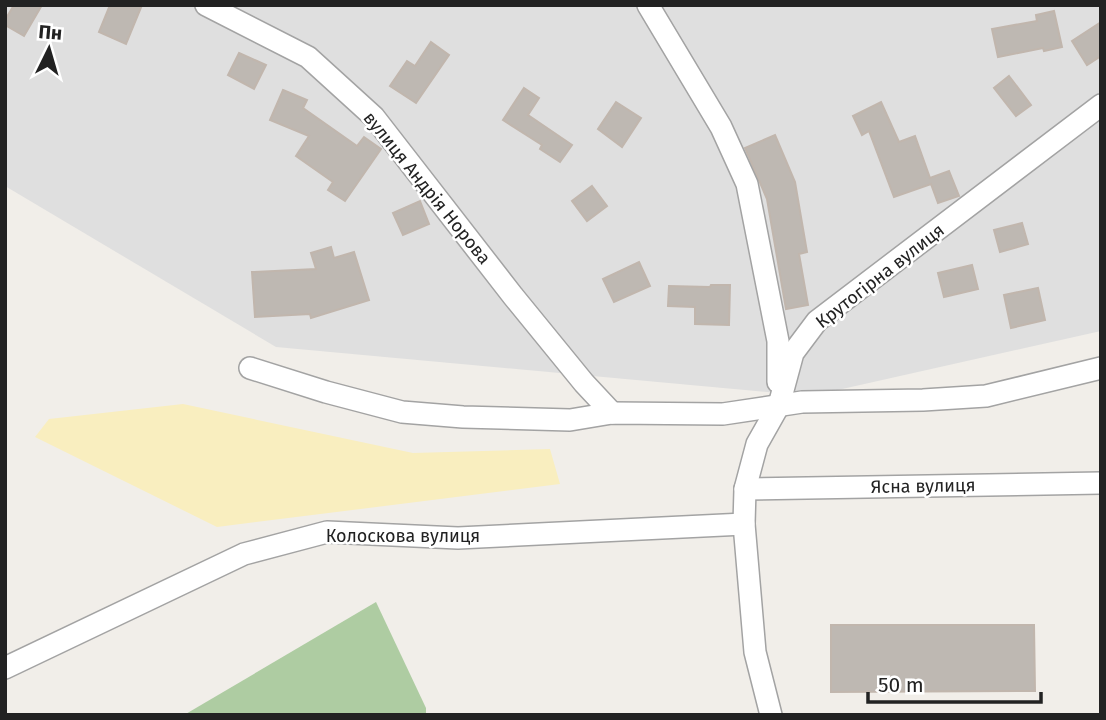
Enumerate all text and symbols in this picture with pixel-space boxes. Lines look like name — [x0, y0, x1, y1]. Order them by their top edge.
north arrow — [14, 14, 84, 84]
text: Пн — [38, 20, 63, 45]
street label: вулиця Андрія Норова — [359, 107, 495, 269]
street label: Крутогірна вулиця — [811, 219, 949, 333]
street label: Ясна вулиця — [870, 474, 976, 498]
street label: Колоскова вулиця — [326, 525, 480, 547]
scale bar — [868, 660, 1041, 704]
text: 50 m — [878, 672, 924, 698]

